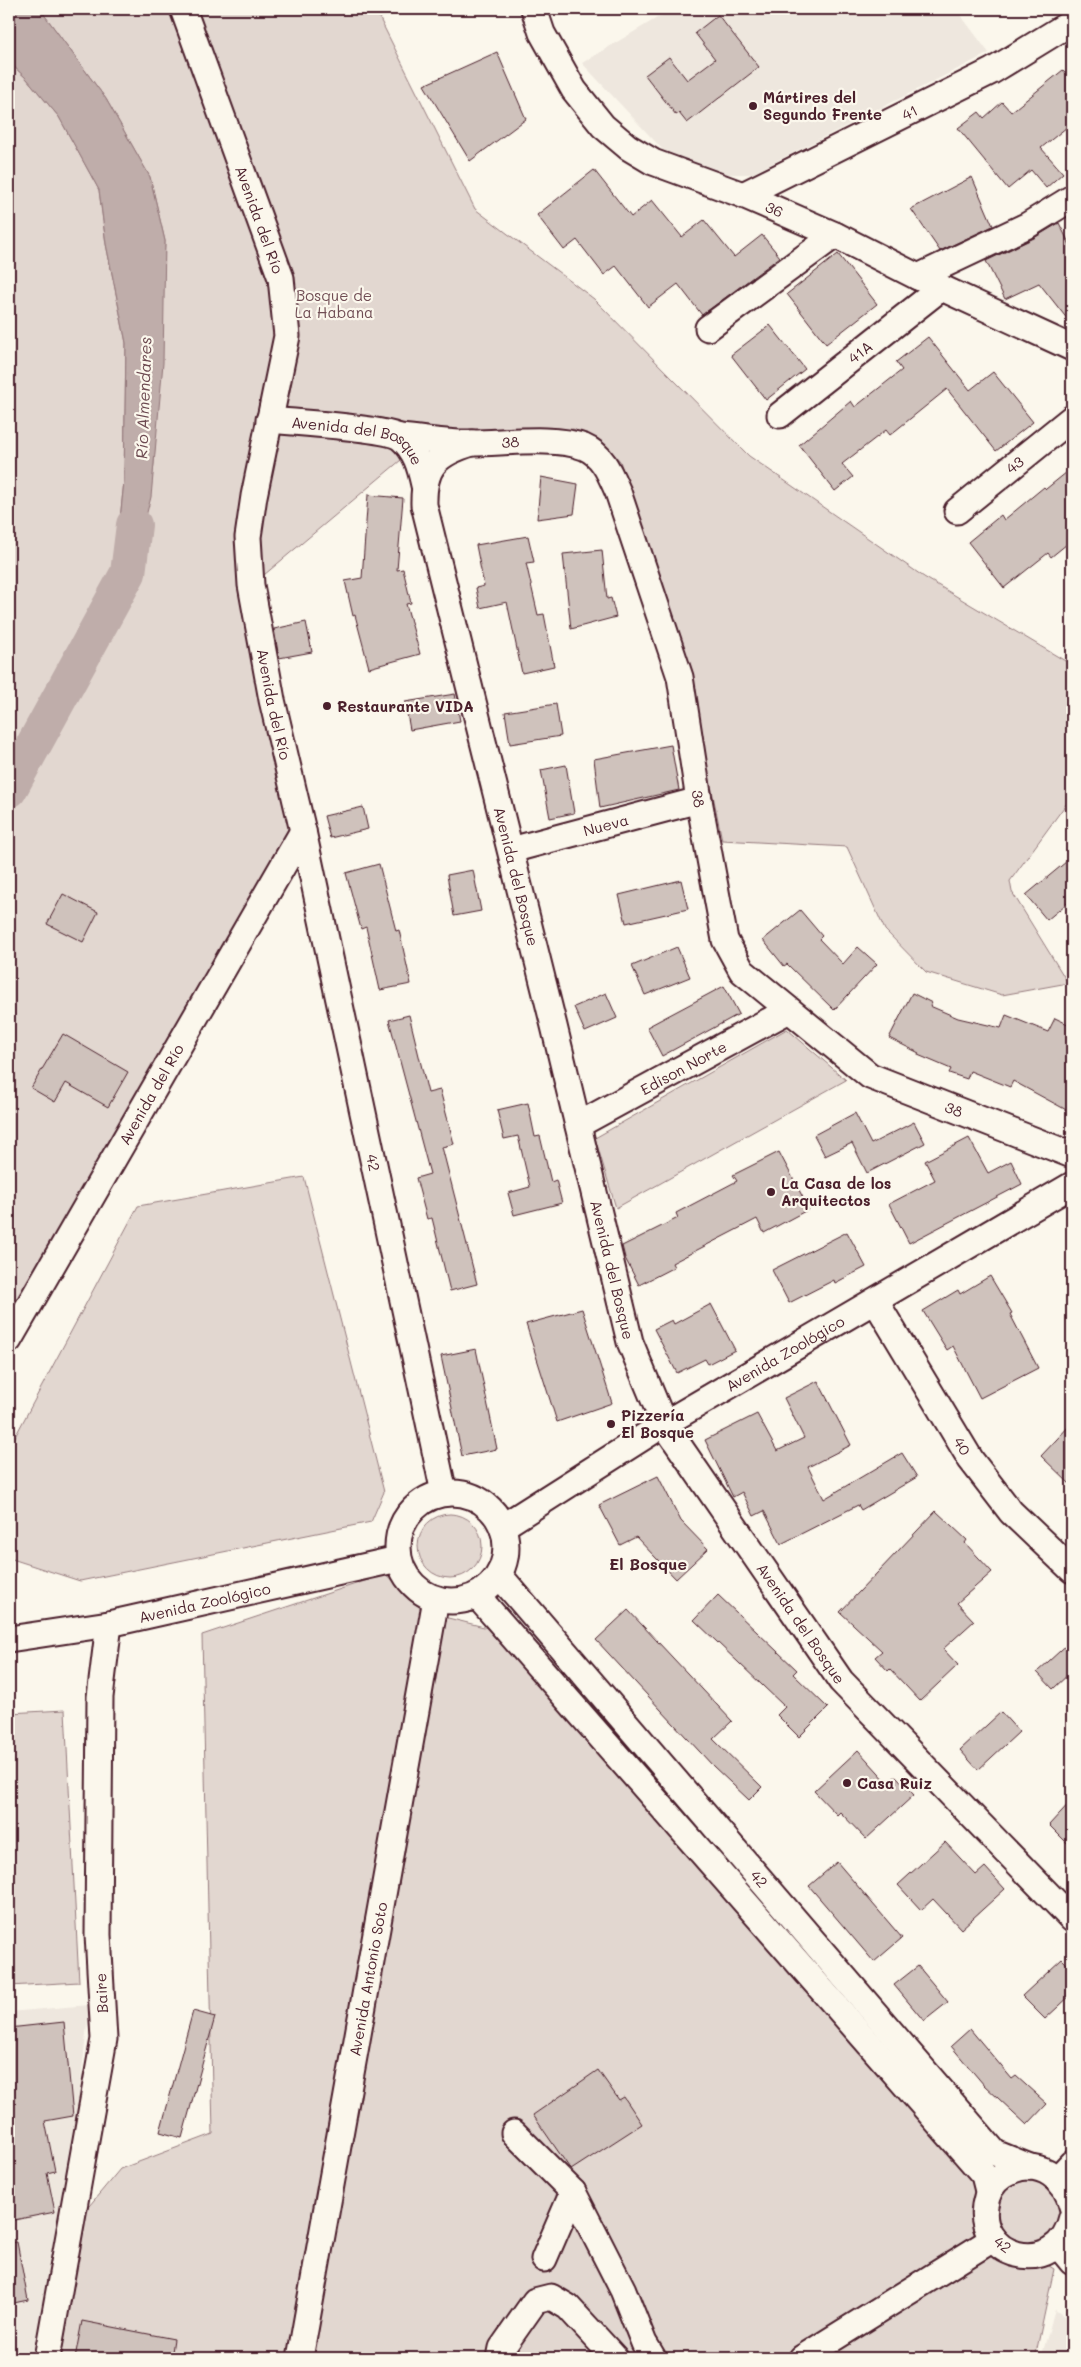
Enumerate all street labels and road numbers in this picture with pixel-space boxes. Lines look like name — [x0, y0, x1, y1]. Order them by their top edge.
street label: 41 — [898, 100, 921, 124]
street label: Avenida del Río — [231, 163, 289, 276]
street label: 36 — [762, 196, 787, 221]
street label: 41A — [844, 336, 876, 368]
street label: Avenida del Bosque — [291, 412, 428, 468]
street label: 38 — [501, 431, 520, 452]
street label: 43 — [1001, 451, 1028, 478]
street label: Avenida del Río — [253, 647, 296, 762]
street label: 38 — [688, 788, 710, 809]
street label: Avenida del Bosque — [490, 805, 544, 948]
street label: Nueva — [581, 809, 630, 840]
street label: Edison Norte — [637, 1036, 730, 1099]
street label: Avenida del Río — [114, 1040, 188, 1148]
street label: 38 — [942, 1096, 966, 1121]
street label: 42 — [362, 1152, 385, 1173]
street label: Avenida del Bosque — [586, 1198, 639, 1342]
street label: Avenida Zoológico — [722, 1311, 848, 1396]
street label: 40 — [949, 1433, 976, 1459]
street label: Avenida del Bosque — [753, 1559, 850, 1688]
street label: Avenida Zoológico — [137, 1578, 272, 1627]
street label: 42 — [746, 1866, 773, 1892]
street label: Avenida Antonio Soto — [344, 1900, 392, 2058]
street label: Baire — [90, 1972, 112, 2014]
street label: 42 — [990, 2231, 1016, 2257]

